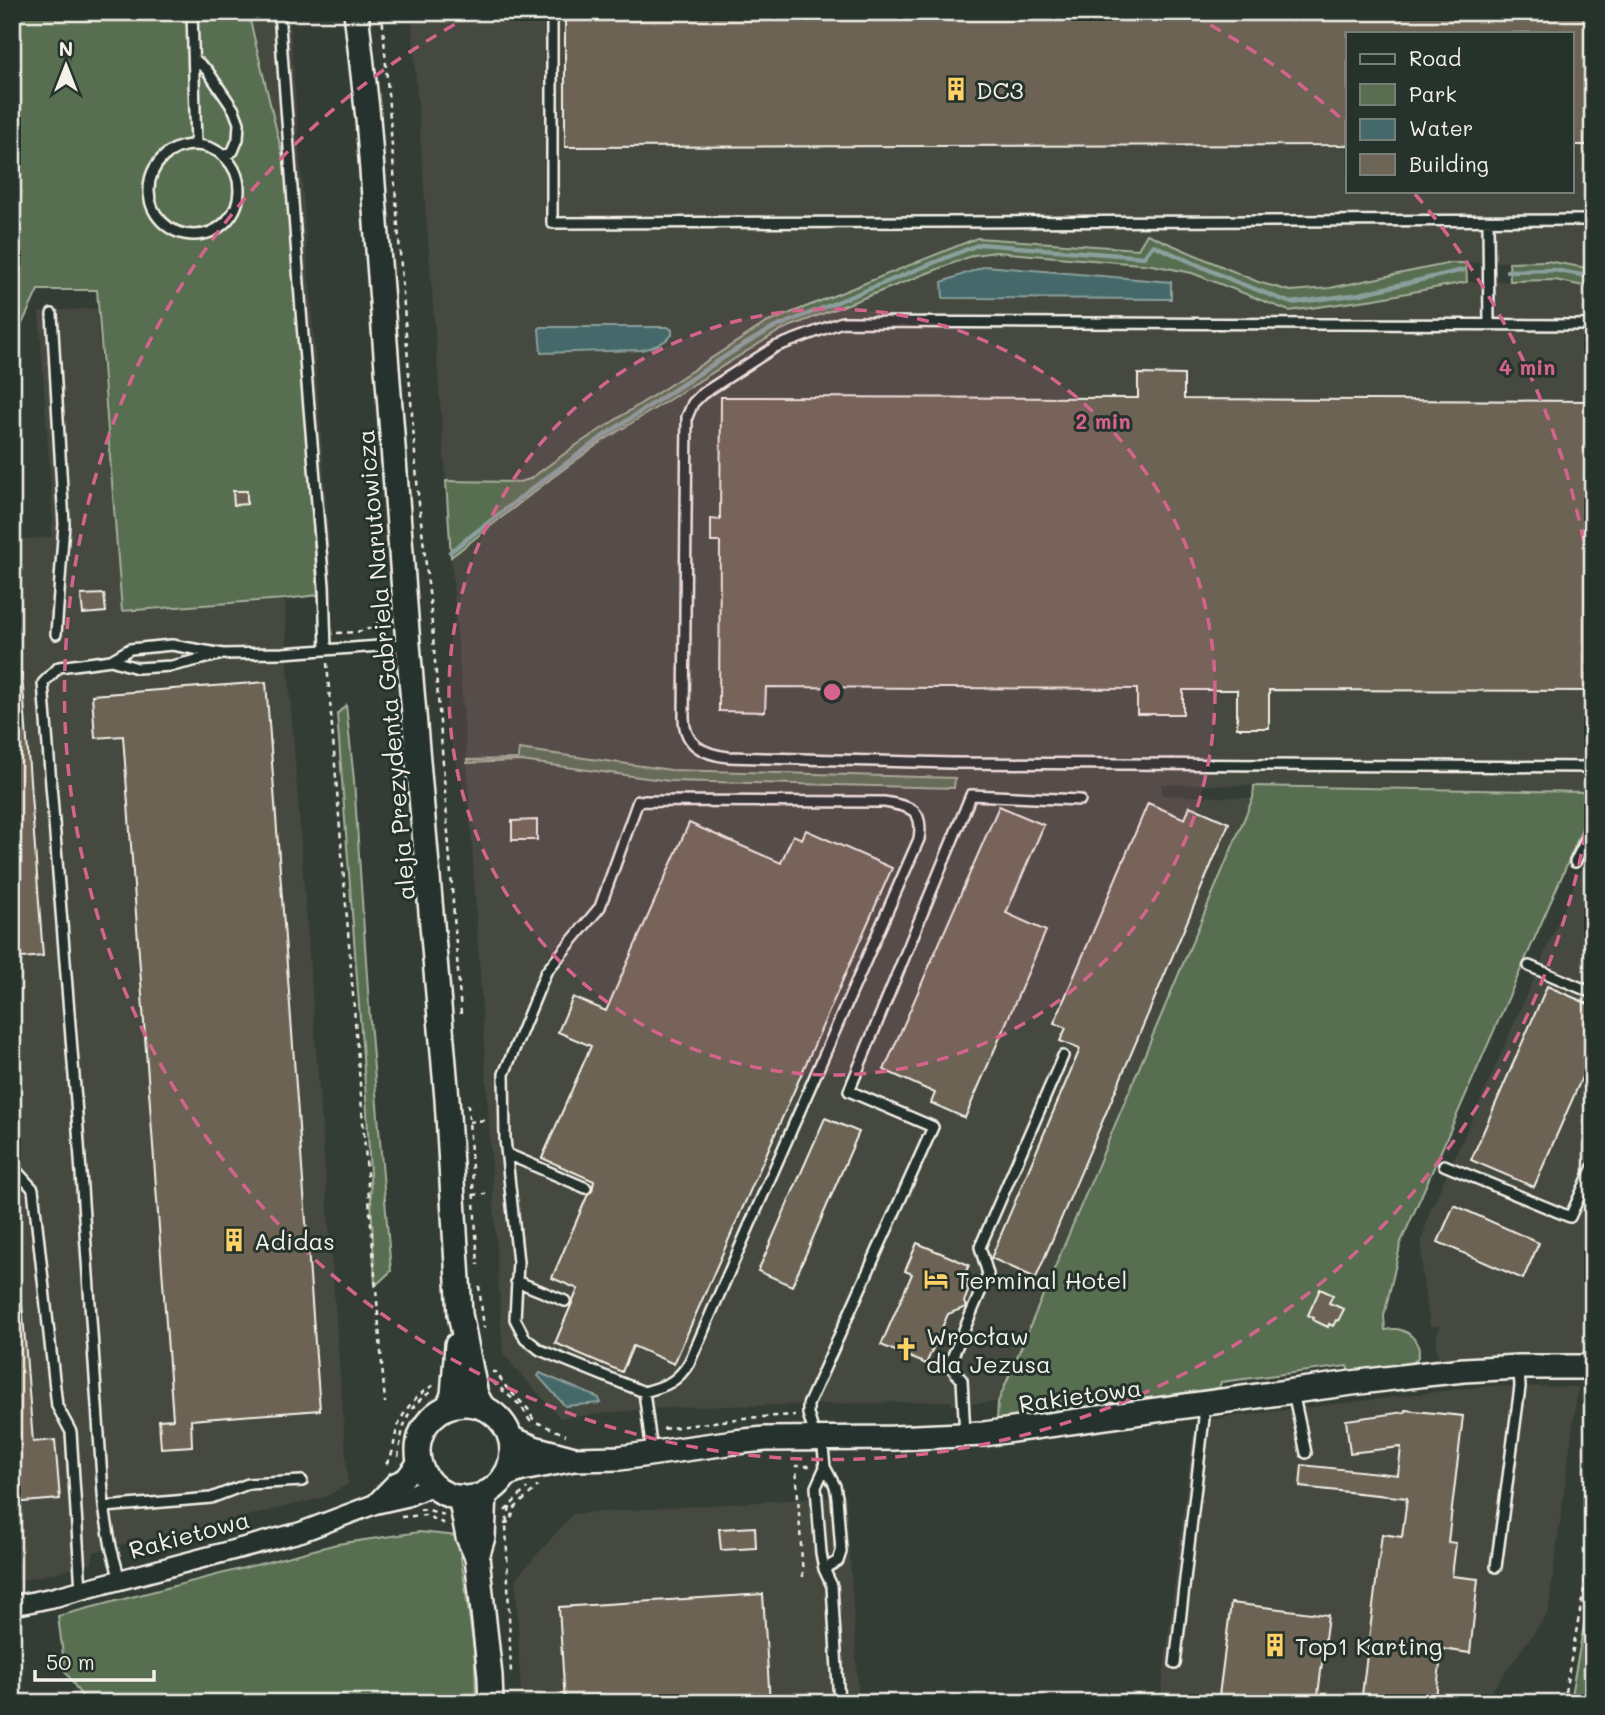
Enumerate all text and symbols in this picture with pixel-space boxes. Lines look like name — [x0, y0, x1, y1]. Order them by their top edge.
north arrow — [32, 32, 102, 102]
legend — [1346, 32, 1574, 192]
text: N — [59, 36, 73, 61]
text: Road — [1409, 44, 1461, 71]
place label: DC3 — [976, 74, 1024, 105]
building icon: DC3 — [942, 75, 970, 103]
text: Park — [1409, 80, 1457, 107]
text: Water — [1409, 114, 1473, 141]
text: Building — [1409, 150, 1489, 177]
text: 4 min — [1499, 353, 1555, 380]
text: 2 min — [1075, 407, 1131, 434]
street label: aleja Prezydenta Gabriela Narutowicza — [349, 428, 421, 902]
centre of rings — [820, 680, 844, 704]
place label: Adidas — [254, 1225, 335, 1256]
building icon: Adidas — [220, 1226, 248, 1254]
place label: Terminal Hotel — [956, 1264, 1127, 1295]
hotel icon: Terminal Hotel — [922, 1265, 950, 1293]
place label: Wrocław dla Jezusa — [926, 1320, 1051, 1379]
church icon: Wrocław dla Jezusa — [892, 1335, 920, 1363]
street label: Rakietowa — [1017, 1371, 1143, 1419]
street label: Rakietowa — [125, 1503, 253, 1565]
place label: Top1 Karting — [1295, 1630, 1443, 1661]
building icon: Top1 Karting — [1261, 1631, 1289, 1659]
scale bar — [35, 1638, 154, 1682]
text: 50 m — [46, 1648, 95, 1675]

